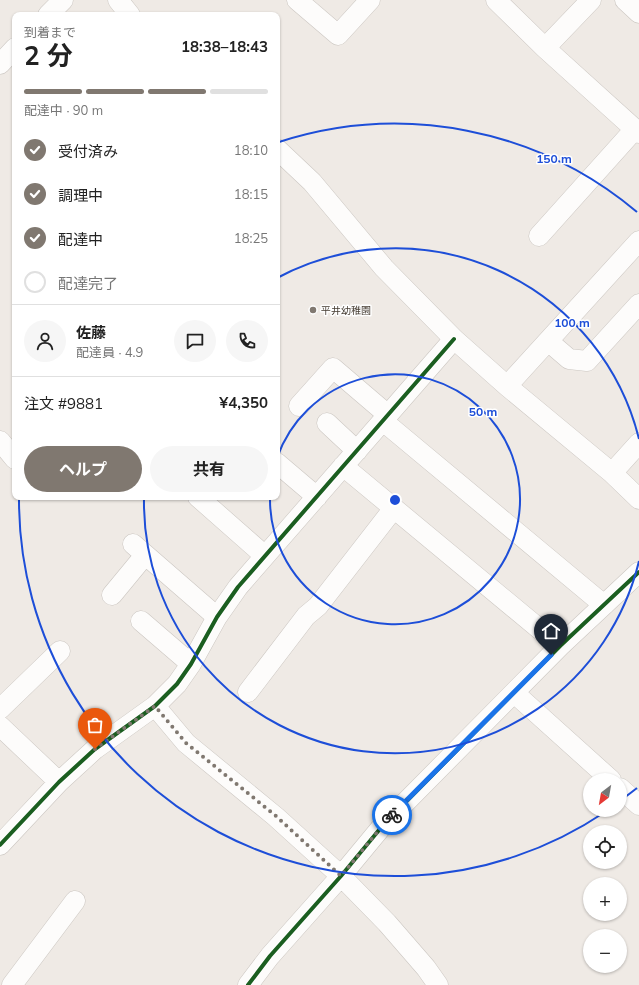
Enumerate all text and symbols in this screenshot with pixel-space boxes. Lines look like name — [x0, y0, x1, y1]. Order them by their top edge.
text: 到着まで — [24, 24, 76, 40]
text: 18:38–18:43 — [181, 37, 268, 56]
text: 2 分 — [24, 39, 73, 72]
text: 配達中 · 90 m — [24, 102, 103, 118]
icon: check — [24, 139, 46, 161]
text: 受付済み — [58, 142, 118, 161]
text: 18:10 — [234, 142, 268, 158]
text: 150 m — [536, 151, 572, 166]
icon: check — [24, 183, 46, 205]
text: 調理中 — [58, 186, 103, 205]
text: 18:15 — [234, 186, 268, 202]
icon: check — [24, 227, 46, 249]
text: 配達中 — [58, 230, 103, 249]
text: 18:25 — [234, 230, 268, 246]
text: 配達完了 — [58, 274, 118, 293]
place label: 平井幼稚園 — [321, 304, 371, 317]
marker: 平井幼稚園 — [308, 305, 318, 315]
text: 100 m — [554, 315, 590, 330]
button: person — [24, 320, 66, 362]
button: chat — [174, 320, 216, 362]
button: phone — [226, 320, 268, 362]
text: 佐藤 — [76, 323, 106, 342]
text: 配達員 · 4.9 — [76, 344, 143, 360]
text: ¥4,350 — [219, 393, 268, 412]
text: 注文 #9881 — [24, 394, 103, 413]
text: 50 m — [469, 404, 497, 419]
button: ヘルプ — [24, 446, 142, 492]
button: 共有 — [150, 446, 268, 492]
centre of rings — [388, 493, 402, 507]
pin — [534, 614, 568, 655]
icon: home — [540, 620, 562, 642]
pin — [78, 708, 112, 749]
icon: bag — [84, 714, 106, 736]
north arrow — [583, 773, 627, 817]
map controls — [583, 773, 627, 973]
courier — [372, 795, 412, 835]
icon: bike — [381, 804, 403, 826]
button: locate — [583, 825, 627, 869]
button: + — [583, 877, 627, 921]
button: − — [583, 929, 627, 973]

